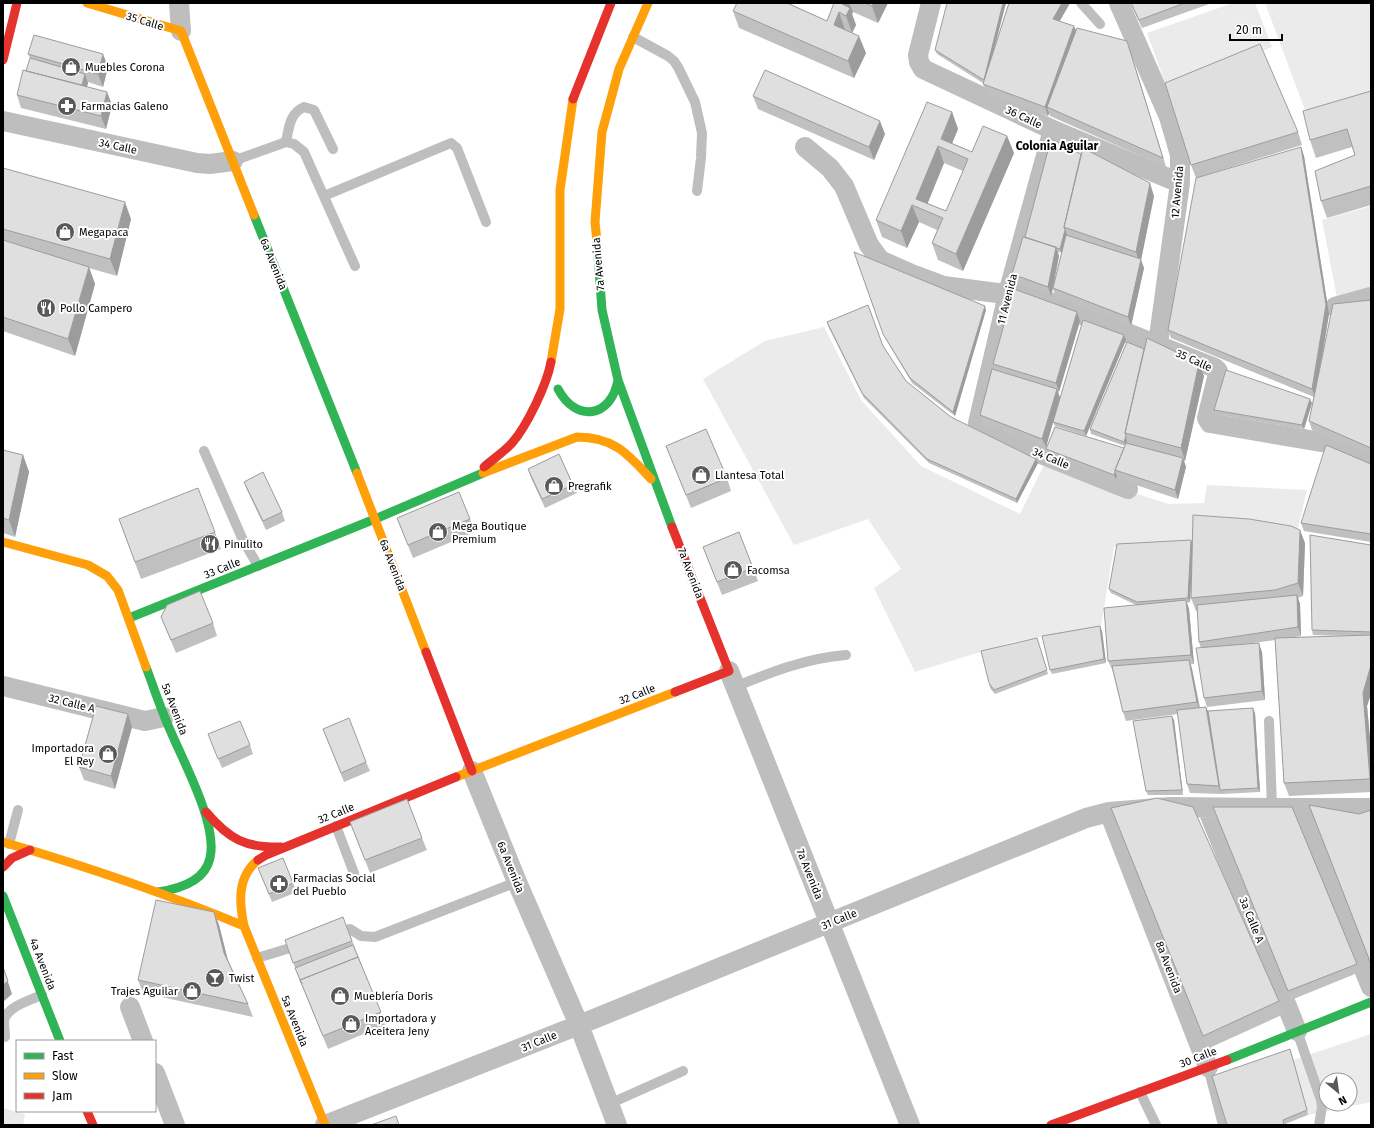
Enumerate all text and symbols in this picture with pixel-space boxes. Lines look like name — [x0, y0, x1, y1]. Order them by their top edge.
street label: 35 Calle — [125, 10, 165, 33]
scale bar — [1230, 16, 1282, 42]
text: 20 m — [1236, 23, 1262, 37]
shop icon: Muebles Corona — [60, 56, 82, 78]
place label: Muebles Corona — [85, 61, 165, 74]
pharmacy icon: Farmacias Galeno — [56, 95, 78, 117]
place label: Farmacias Galeno — [81, 100, 169, 113]
street label: 36 Calle — [1004, 103, 1044, 131]
street label: 34 Calle — [98, 136, 138, 157]
district label: Colonia Aguilar — [1016, 139, 1098, 153]
street label: 12 Avenida — [1169, 165, 1186, 219]
shop icon: Megapaca — [54, 221, 76, 243]
place label: Megapaca — [79, 226, 129, 239]
street label: 6a Avenida — [257, 236, 290, 292]
street label: 7a Avenida — [590, 237, 607, 291]
street label: 11 Avenida — [995, 272, 1020, 326]
restaurant icon: Pollo Campero — [35, 297, 57, 319]
place label: Pollo Campero — [60, 302, 133, 315]
street label: 35 Calle — [1174, 347, 1214, 374]
street label: 34 Calle — [1031, 445, 1071, 472]
shop icon: Llantesa Total — [690, 464, 712, 486]
place label: Llantesa Total — [715, 469, 784, 482]
shop icon: Pregrafik — [543, 475, 565, 497]
place label: Pregrafik — [568, 480, 612, 493]
place label: Mega Boutique Premium — [452, 520, 527, 546]
shop icon: Mega Boutique Premium — [427, 521, 449, 543]
restaurant icon: Pinulito — [199, 533, 221, 555]
street label: 6a Avenida — [377, 537, 408, 593]
place label: Pinulito — [224, 538, 263, 551]
street label: 7a Avenida — [675, 546, 706, 600]
street label: 33 Calle — [202, 555, 242, 582]
shop icon: Facomsa — [722, 559, 744, 581]
place label: Facomsa — [747, 564, 790, 577]
street label: 5a Avenida — [159, 682, 190, 737]
street label: 32 Calle — [617, 682, 657, 707]
street label: 32 Calle A — [47, 691, 97, 716]
place label: Importadora El Rey — [31, 742, 95, 768]
shop icon: Importadora El Rey — [97, 743, 119, 765]
street label: 32 Calle — [316, 800, 356, 827]
street label: 6a Avenida — [494, 839, 527, 895]
street label: 7a Avenida — [794, 847, 826, 901]
place label: Farmacias Social del Pueblo — [293, 872, 376, 898]
pharmacy icon: Farmacias Social del Pueblo — [268, 873, 290, 895]
street label: 3a Calle A — [1237, 896, 1267, 945]
street label: 31 Calle — [820, 906, 859, 932]
street label: 4a Avenida — [27, 936, 58, 992]
street label: 8a Avenida — [1153, 939, 1184, 995]
bar icon: Twist — [204, 967, 226, 989]
place label: Twist — [229, 972, 254, 985]
shop icon: Trajes Aguilar — [181, 980, 203, 1002]
place label: Trajes Aguilar — [111, 985, 179, 998]
shop icon: Mueblería Doris — [329, 985, 351, 1007]
place label: Mueblería Doris — [354, 990, 433, 1003]
street label: 5a Avenida — [278, 994, 311, 1049]
place label: Importadora y Aceitera Jeny — [365, 1012, 437, 1038]
shop icon: Importadora y Aceitera Jeny — [340, 1013, 362, 1035]
street label: 31 Calle — [520, 1028, 559, 1054]
legend — [16, 1040, 156, 1112]
street label: 30 Calle — [1178, 1044, 1219, 1070]
text: Fast — [52, 1049, 74, 1063]
text: Slow — [52, 1069, 78, 1083]
north arrow — [1318, 1072, 1358, 1112]
text: Jam — [52, 1089, 72, 1103]
text: N — [1336, 1093, 1349, 1108]

